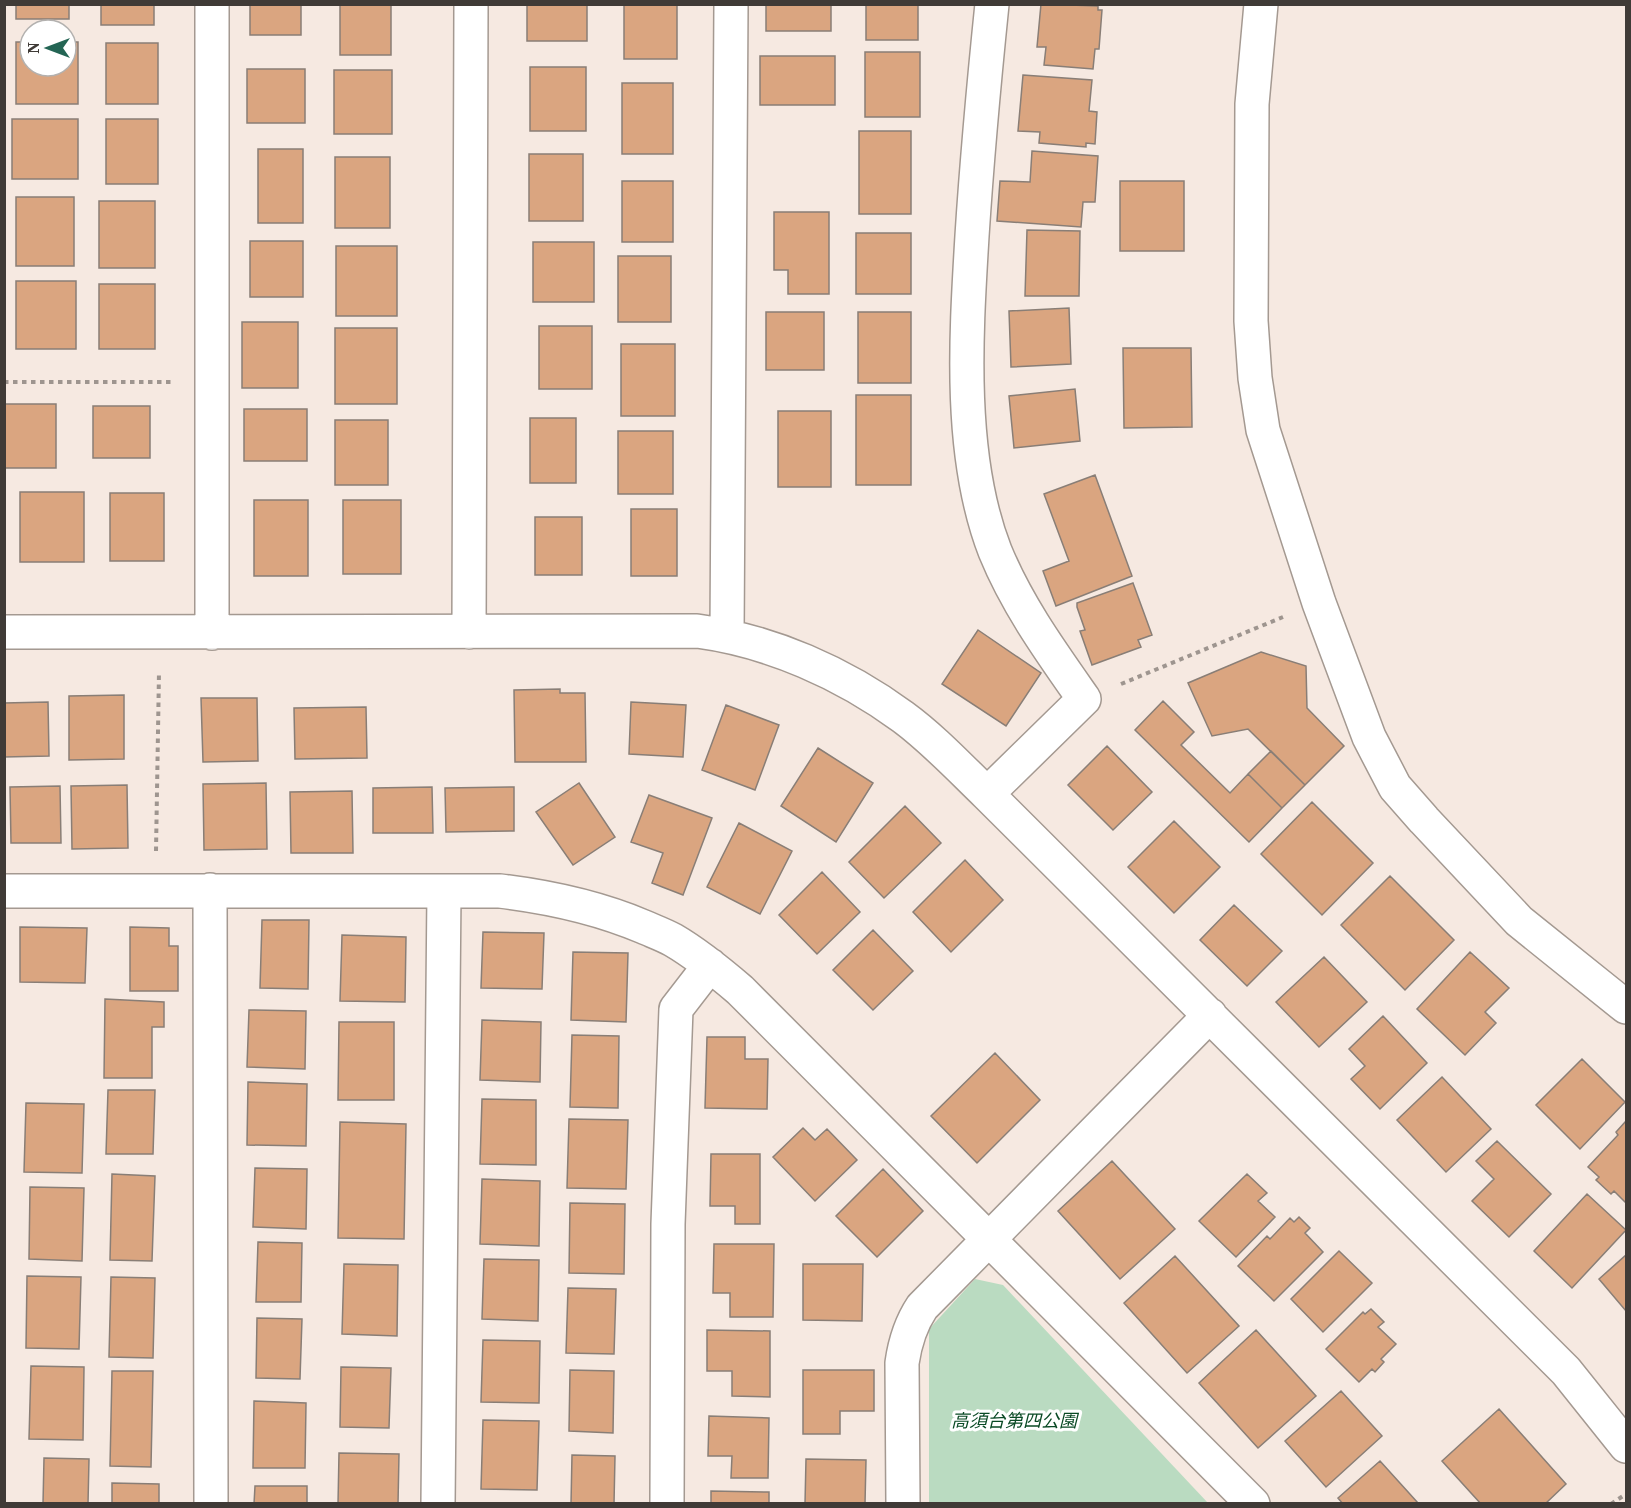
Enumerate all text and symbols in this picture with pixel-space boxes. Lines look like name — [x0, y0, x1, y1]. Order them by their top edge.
north arrow — [18, 18, 78, 78]
text: N — [22, 42, 44, 54]
park label: 高須台第四公園 — [951, 1408, 1080, 1433]

